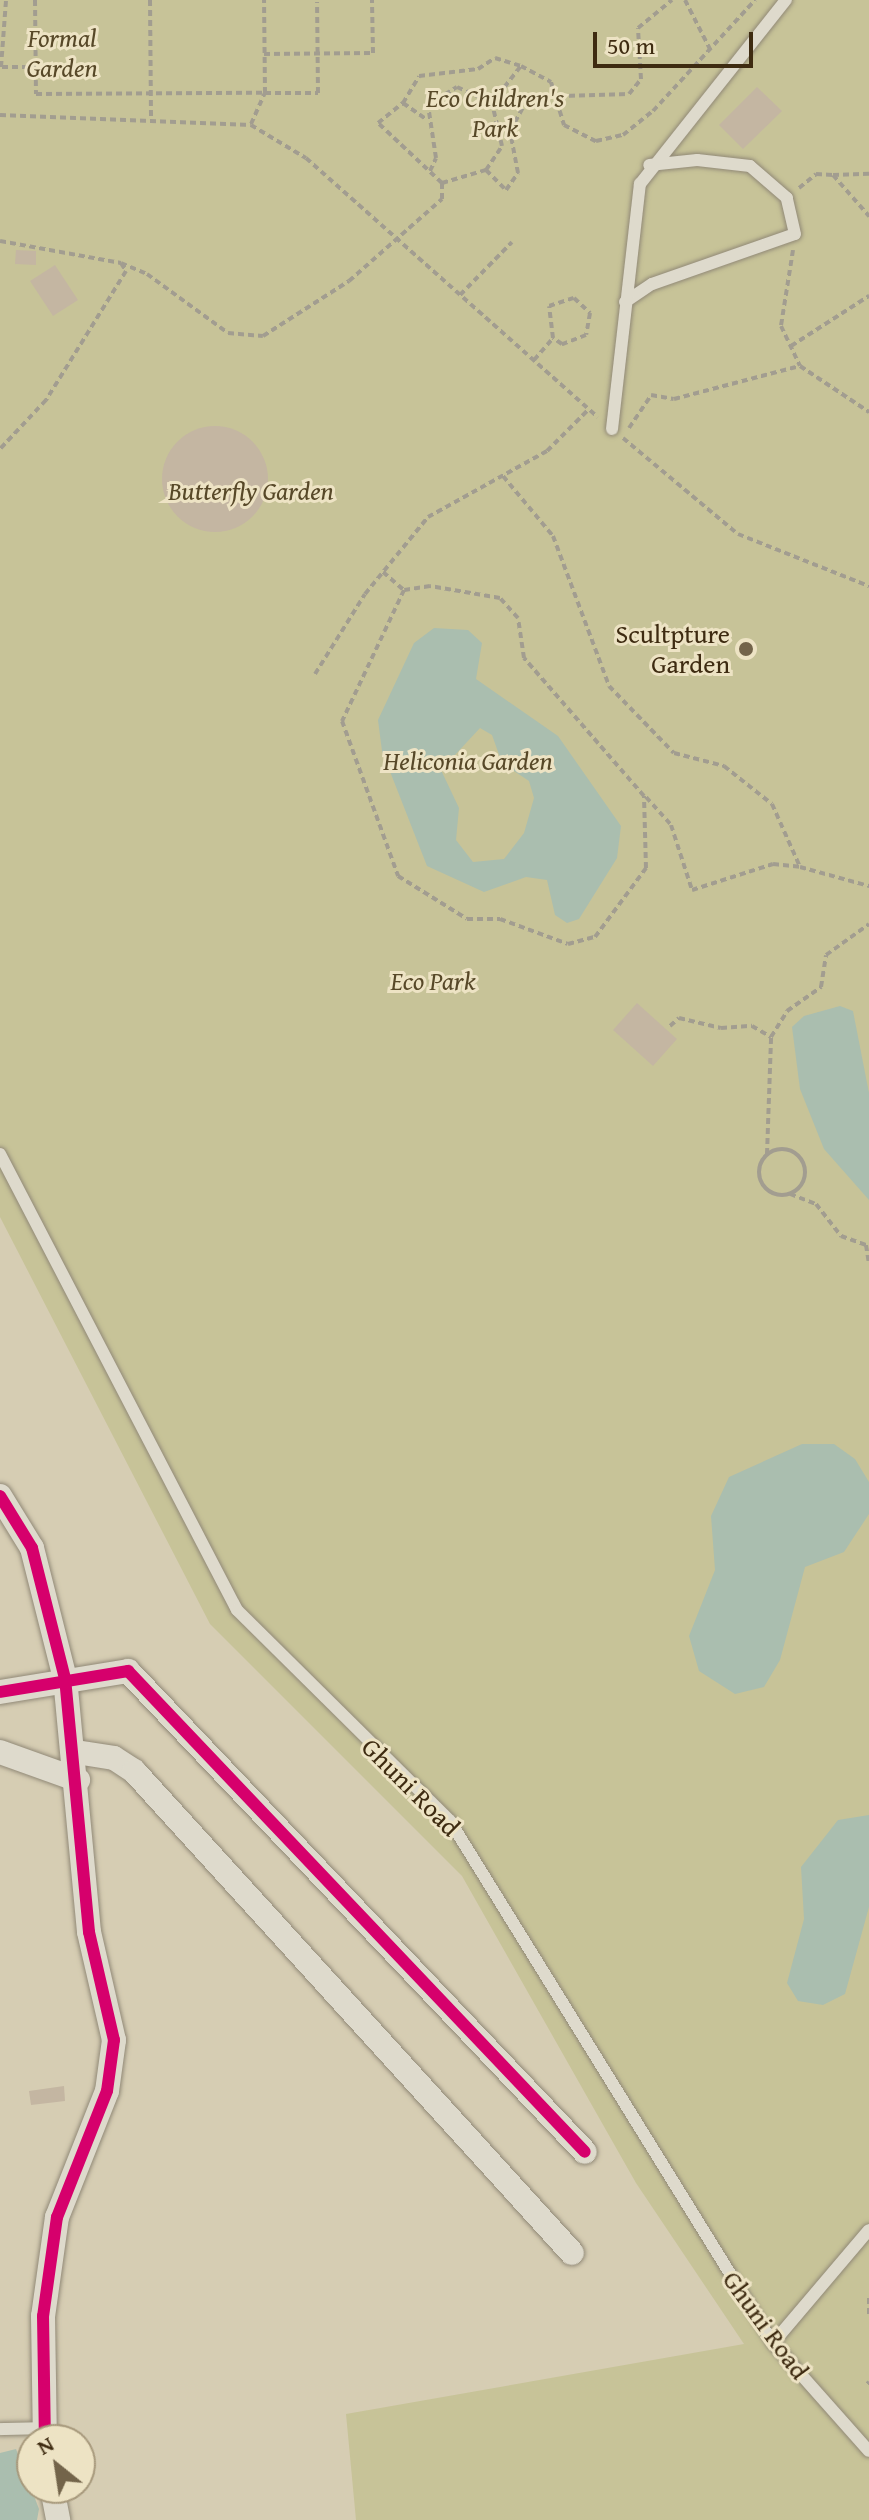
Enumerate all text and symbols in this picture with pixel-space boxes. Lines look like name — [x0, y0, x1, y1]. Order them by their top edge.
scale bar — [597, 16, 757, 66]
park label: Formal Garden — [26, 22, 98, 84]
text: 50 m — [607, 28, 655, 63]
park label: Eco Children's Park — [426, 82, 564, 144]
park label: Butterfly Garden — [168, 475, 334, 507]
place label: Scultpture Garden — [615, 618, 730, 680]
marker: Scultpture Garden — [737, 640, 755, 658]
park label: Heliconia Garden — [383, 745, 553, 777]
park label: Eco Park — [390, 965, 476, 997]
street label: Ghuni Road — [355, 1731, 467, 1843]
street label: Ghuni Road — [716, 2265, 816, 2385]
north arrow — [16, 2424, 96, 2504]
text: N — [31, 2427, 59, 2462]

